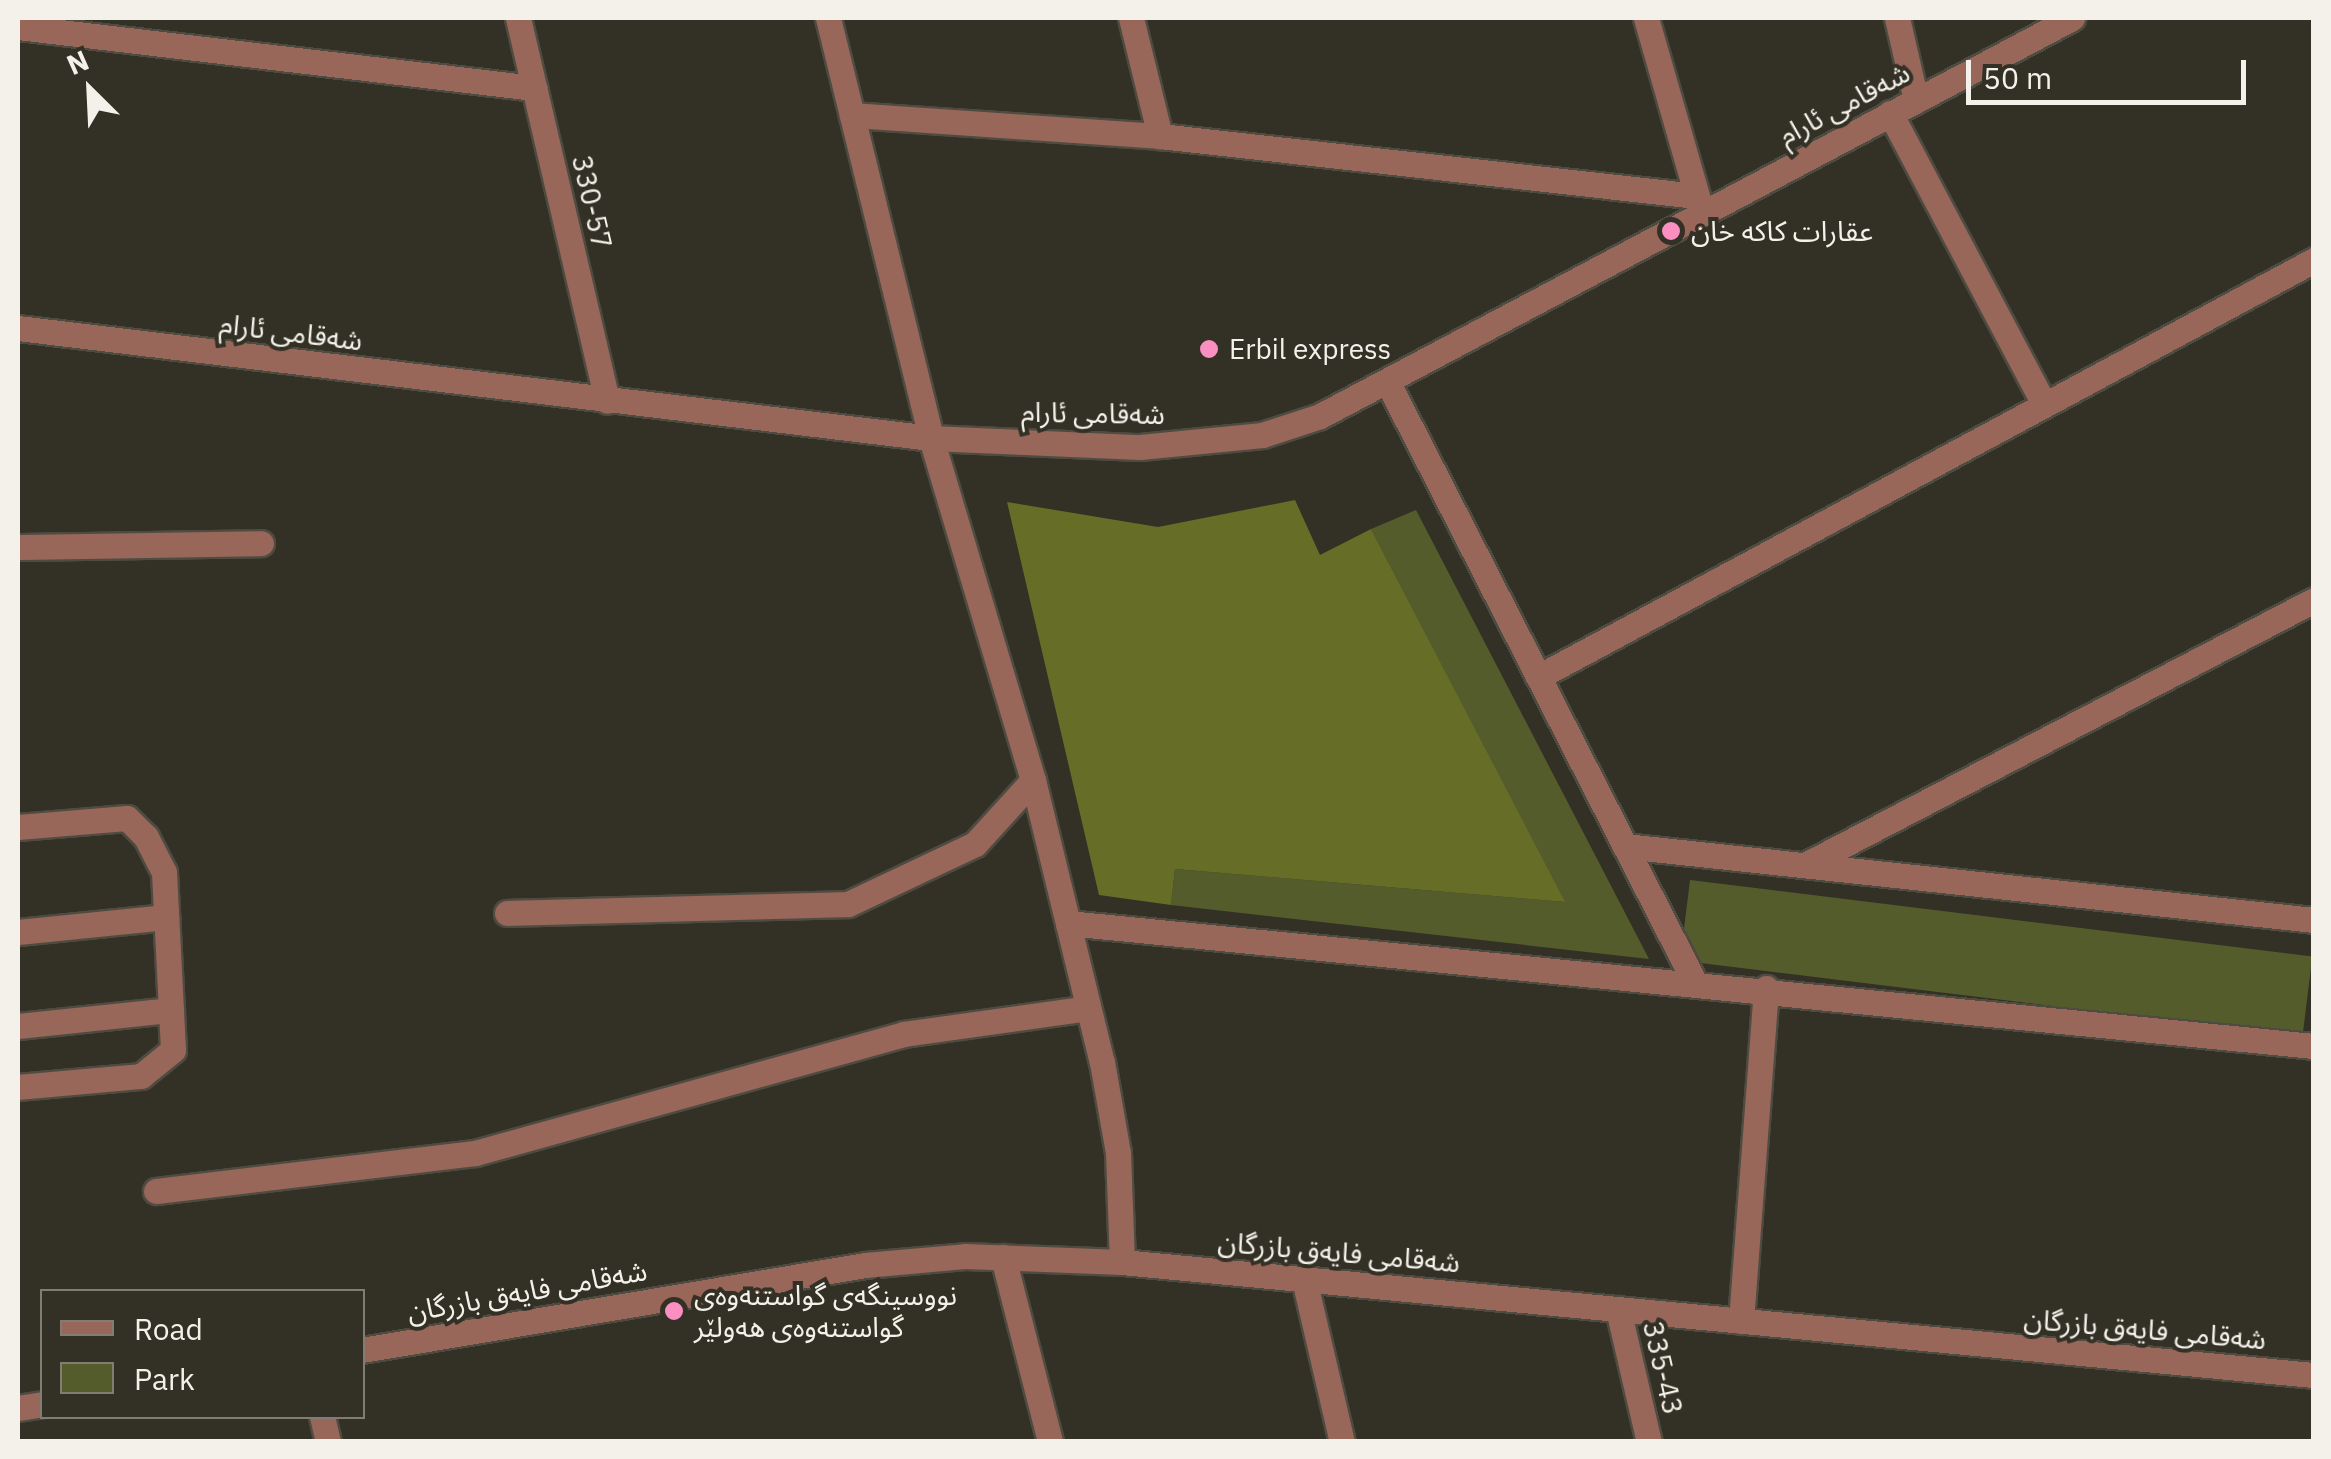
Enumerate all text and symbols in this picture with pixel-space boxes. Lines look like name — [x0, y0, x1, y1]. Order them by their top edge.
north arrow — [40, 40, 140, 140]
scale bar — [1971, 40, 2251, 102]
text: N — [61, 41, 94, 83]
street label: شەقامی ئارام — [1773, 55, 1915, 153]
text: 50 m — [1983, 58, 2052, 97]
street label: 330-57 — [565, 152, 619, 252]
place label: عقارات كاكه خان — [1691, 214, 1873, 248]
marker: عقارات كاكه خان — [1660, 220, 1682, 242]
street label: شەقامی ئارام — [218, 307, 364, 357]
place label: Erbil express — [1229, 332, 1391, 366]
marker: Erbil express — [1198, 338, 1220, 360]
street label: شەقامی ئارام — [1021, 395, 1165, 431]
street label: شەقامی فایەق بازرگان — [1216, 1225, 1462, 1279]
street label: شەقامی فایەق بازرگان — [404, 1253, 650, 1329]
place label: نووسینگەی گواستنەوەی گواستنەوەی هەولێر — [694, 1278, 957, 1344]
legend — [40, 1289, 365, 1419]
marker: نووسینگەی گواستنەوەی گواستنەوەی هەولێر — [663, 1300, 685, 1322]
street label: شەقامی فایەق بازرگان — [2022, 1302, 2268, 1356]
text: Road — [134, 1309, 203, 1348]
street label: 335-43 — [1636, 1318, 1690, 1418]
text: Park — [134, 1359, 195, 1398]

